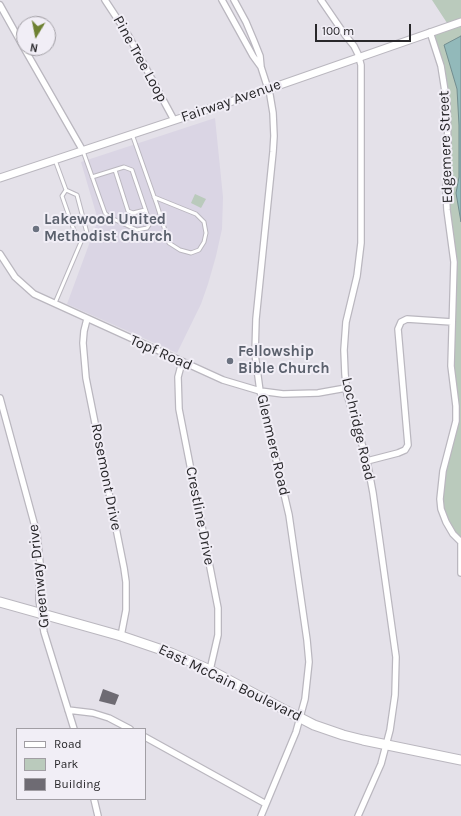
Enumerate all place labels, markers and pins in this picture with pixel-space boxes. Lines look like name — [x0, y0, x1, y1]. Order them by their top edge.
place label: Lakewood United Methodist Church — [44, 211, 172, 246]
marker: Lakewood United Methodist Church — [31, 224, 41, 234]
place label: Fellowship Bible Church — [238, 343, 330, 378]
marker: Fellowship Bible Church — [225, 356, 235, 366]

